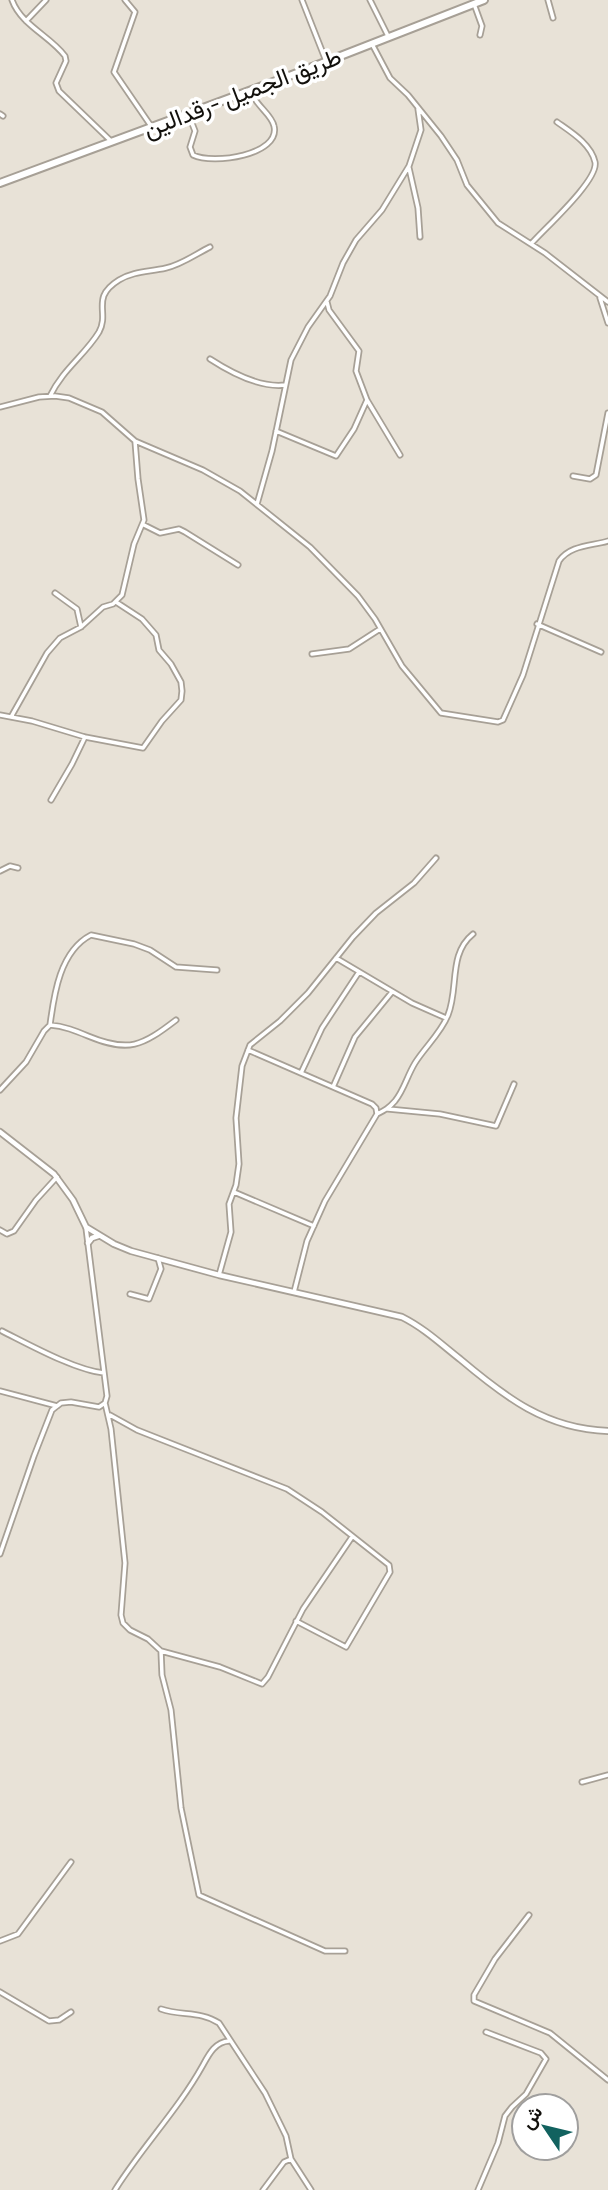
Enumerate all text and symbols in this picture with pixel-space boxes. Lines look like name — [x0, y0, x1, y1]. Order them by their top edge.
street label: طريق الجميل -رقدالين — [138, 38, 346, 146]
north arrow — [510, 2092, 580, 2162]
text: ش — [512, 2099, 549, 2135]

